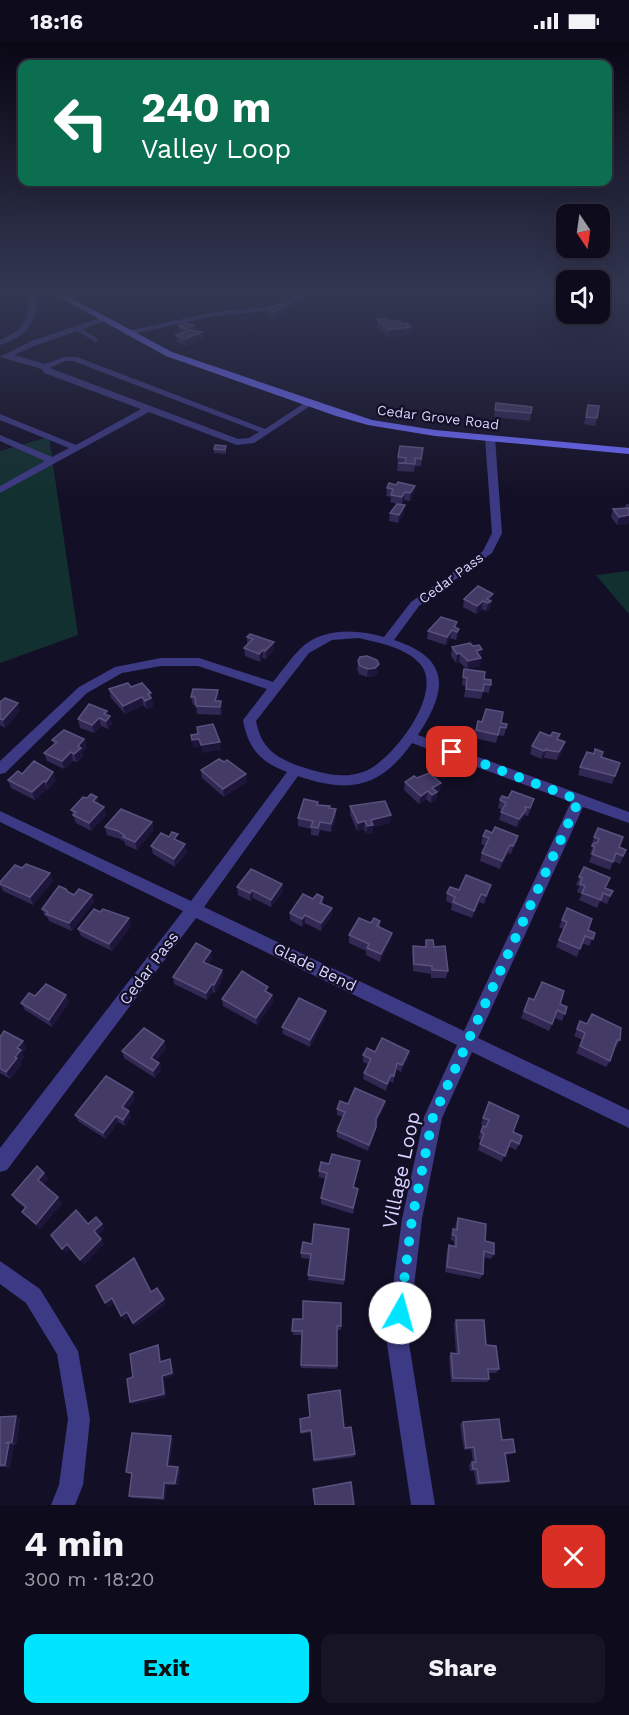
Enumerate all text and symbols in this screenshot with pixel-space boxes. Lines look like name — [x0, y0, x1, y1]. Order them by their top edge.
text: 18:16 — [30, 9, 83, 34]
text: 240 m — [141, 83, 271, 132]
icon: left — [42, 84, 120, 162]
text: Valley Loop — [141, 133, 291, 165]
north arrow — [556, 204, 610, 258]
map controls — [556, 204, 610, 324]
button: sound — [556, 270, 610, 324]
street label: Cedar Grove Road — [376, 402, 500, 432]
street label: Cedar Pass — [416, 549, 486, 607]
pin — [426, 726, 477, 777]
icon: arrive — [435, 735, 468, 768]
street label: Cedar Pass — [115, 928, 183, 1008]
street label: Glade Bend — [270, 939, 360, 995]
street label: Village Loop — [377, 1109, 425, 1231]
position arrow — [368, 1281, 432, 1345]
text: 4 min — [24, 1523, 124, 1565]
button: close — [542, 1525, 605, 1588]
text: 300 m · 18:20 — [24, 1567, 154, 1591]
button: Exit — [24, 1634, 309, 1703]
button: Share — [321, 1634, 605, 1703]

